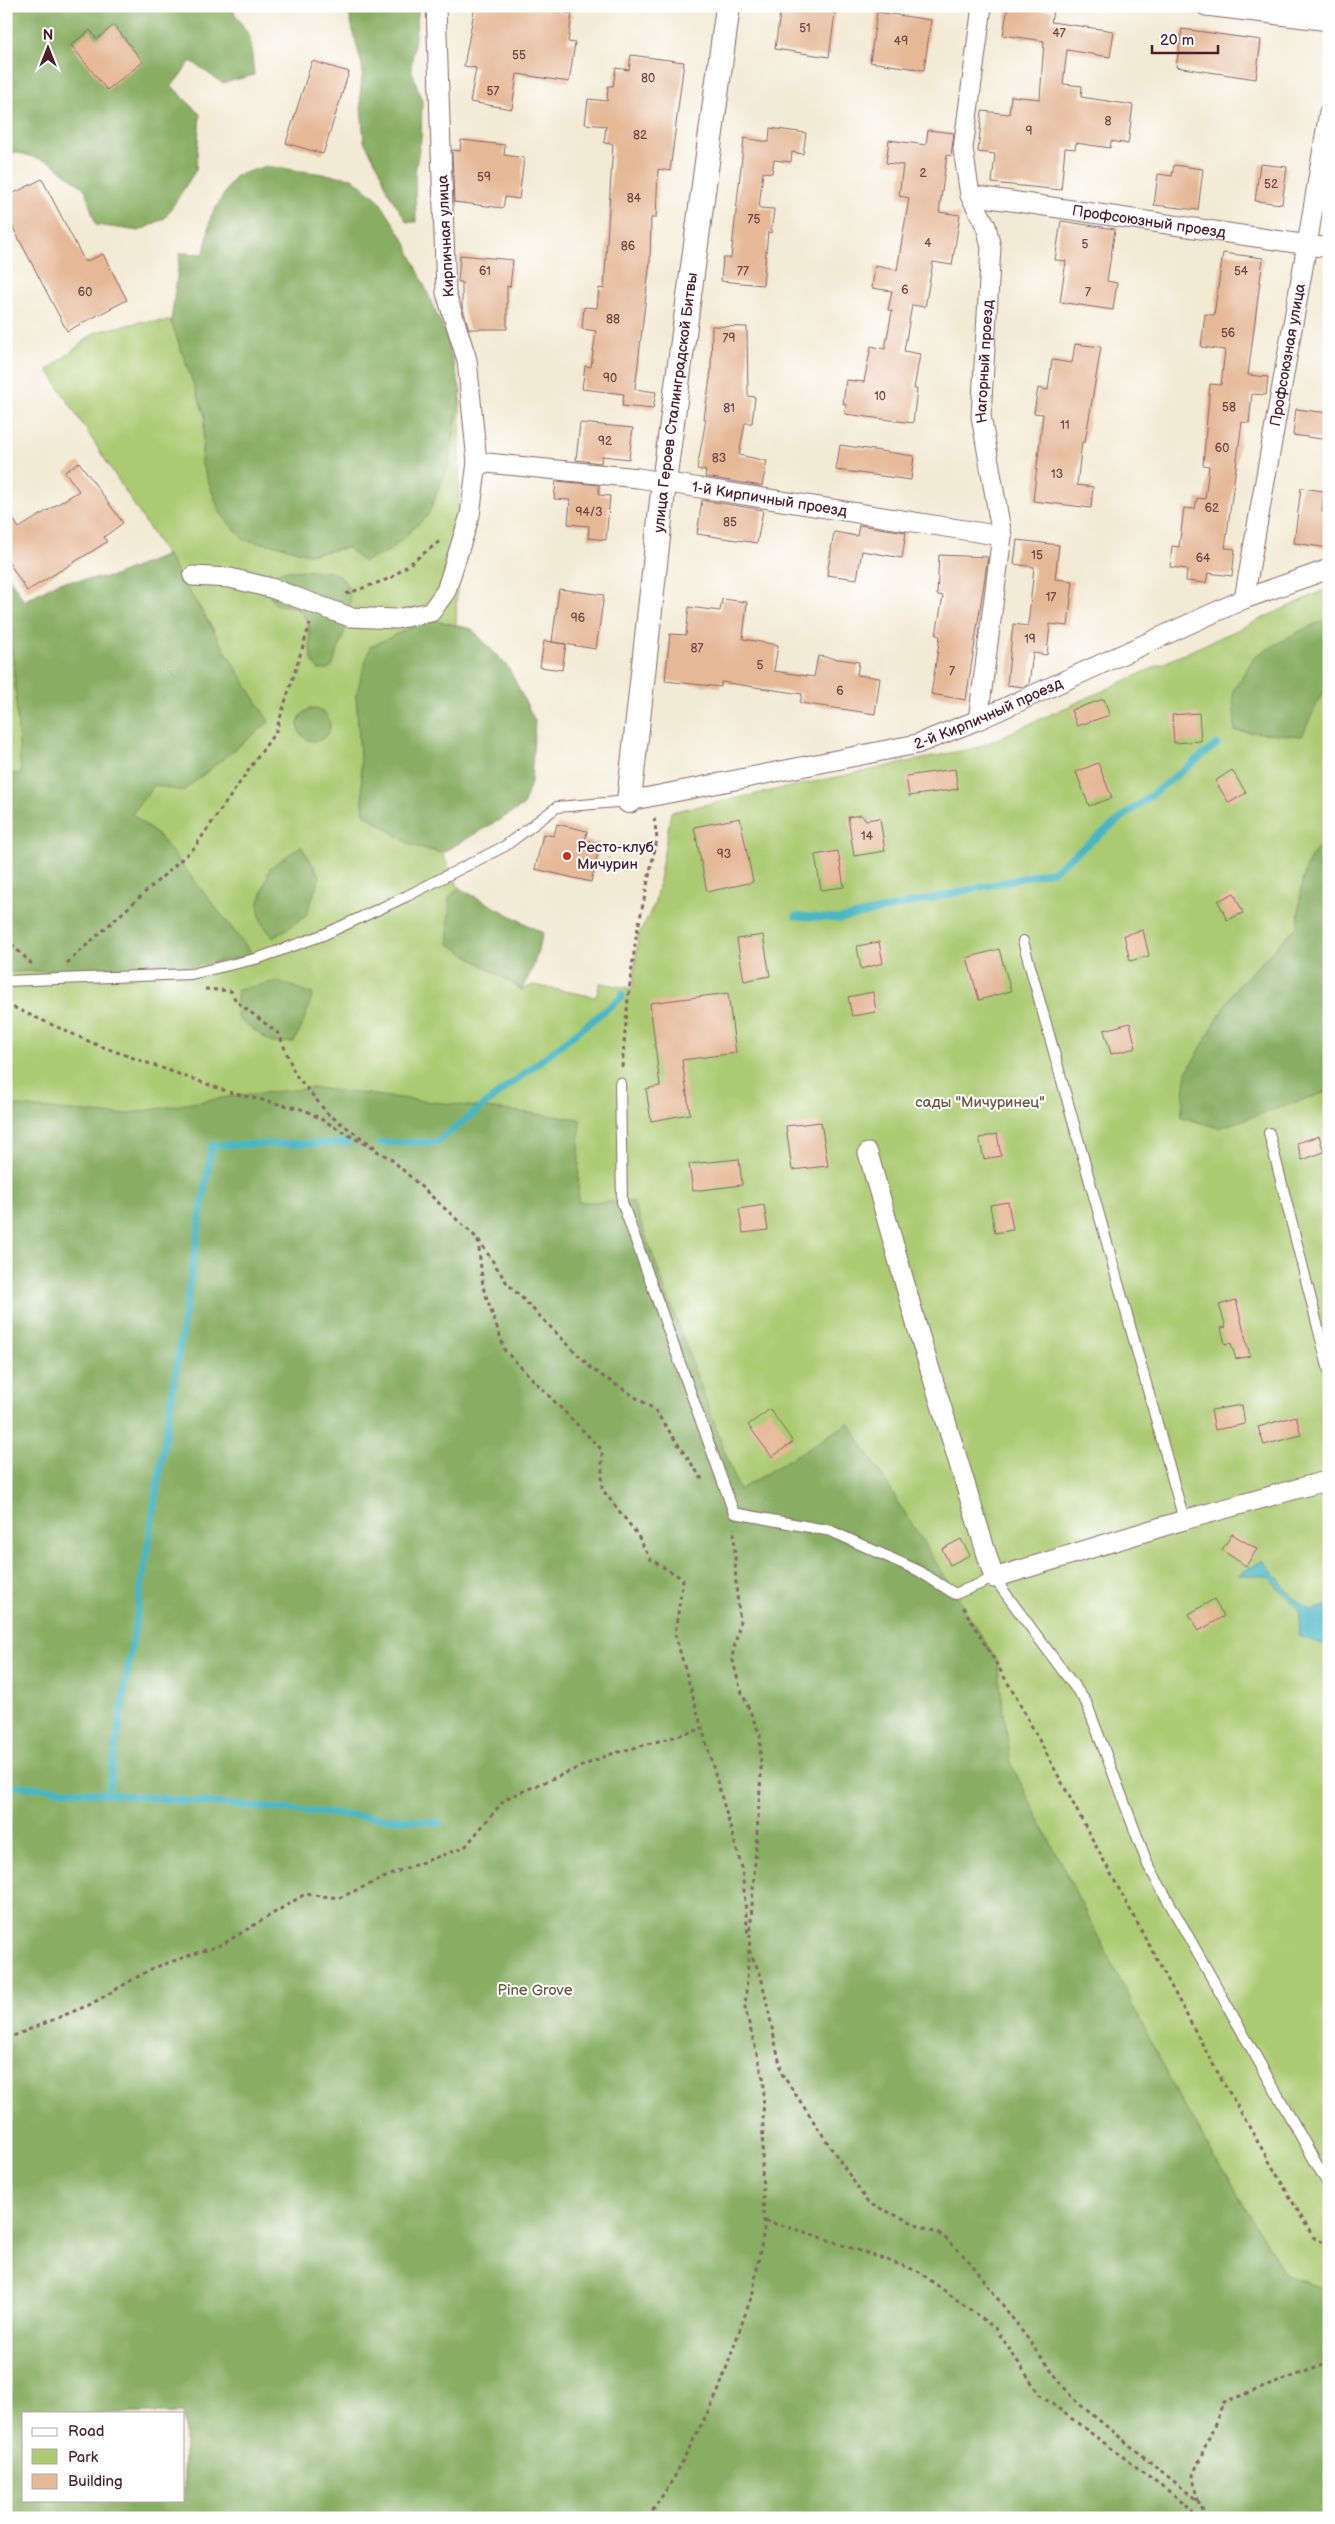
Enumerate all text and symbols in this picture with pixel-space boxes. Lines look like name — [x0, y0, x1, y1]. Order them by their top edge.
house number: 51 — [799, 21, 811, 36]
north arrow — [22, 22, 72, 72]
scale bar — [1152, 22, 1219, 54]
house number: 47 — [1052, 26, 1066, 41]
text: N — [43, 27, 53, 44]
text: 20 m — [1160, 31, 1194, 50]
house number: 49 — [894, 34, 908, 49]
house number: 55 — [512, 48, 526, 63]
house number: 80 — [641, 71, 655, 86]
house number: 57 — [487, 84, 499, 99]
house number: 8 — [1105, 114, 1112, 129]
house number: 9 — [1026, 124, 1033, 139]
house number: 82 — [633, 128, 647, 143]
house number: 2 — [919, 166, 927, 181]
house number: 59 — [477, 170, 491, 185]
street label: Кирпичная улица — [433, 174, 459, 298]
house number: 52 — [1264, 177, 1278, 192]
house number: 84 — [627, 191, 642, 206]
street label: Профсоюзный проезд — [1071, 201, 1227, 242]
house number: 75 — [748, 212, 761, 227]
house number: 4 — [924, 236, 932, 251]
house number: 5 — [1082, 237, 1089, 252]
house number: 86 — [621, 239, 635, 254]
house number: 61 — [479, 264, 491, 279]
house number: 77 — [737, 264, 749, 279]
house number: 54 — [1234, 264, 1249, 279]
street label: улица Героев Сталинградской Битвы — [649, 271, 702, 534]
street label: Профсоюзная улица — [1265, 282, 1310, 428]
house number: 6 — [901, 283, 909, 298]
house number: 60 — [78, 285, 92, 300]
house number: 7 — [1085, 285, 1091, 300]
street label: Нагорный проезд — [971, 299, 997, 425]
house number: 88 — [606, 312, 620, 327]
house number: 56 — [1221, 326, 1235, 341]
house number: 79 — [723, 331, 735, 346]
house number: 90 — [603, 371, 617, 386]
house number: 10 — [874, 389, 886, 404]
house number: 58 — [1222, 400, 1236, 415]
house number: 81 — [723, 401, 735, 416]
house number: 11 — [1060, 418, 1070, 433]
house number: 92 — [598, 434, 612, 449]
house number: 60 — [1215, 441, 1229, 456]
house number: 83 — [712, 451, 726, 466]
house number: 13 — [1051, 467, 1063, 482]
street label: 1-й Кирпичный проезд — [691, 477, 849, 521]
house number: 62 — [1205, 501, 1219, 516]
house number: 94/3 — [575, 505, 603, 520]
house number: 85 — [723, 515, 737, 530]
house number: 15 — [1031, 548, 1043, 563]
house number: 64 — [1196, 551, 1211, 566]
house number: 17 — [1046, 590, 1056, 605]
house number: 96 — [571, 611, 585, 626]
house number: 19 — [1024, 632, 1036, 647]
house number: 87 — [691, 641, 704, 656]
house number: 5 — [757, 658, 764, 673]
house number: 7 — [949, 664, 955, 679]
street label: 2-й Кирпичный проезд — [911, 673, 1066, 754]
house number: 6 — [836, 684, 844, 699]
house number: 14 — [861, 829, 874, 844]
place label: Ресто-клуб Мичурин — [577, 838, 654, 874]
house number: 93 — [717, 847, 731, 862]
marker: Ресто-клуб Мичурин — [561, 850, 573, 862]
park label: сады "Мичуринец" — [915, 1093, 1045, 1112]
park label: Pine Grove — [497, 1981, 573, 2000]
legend — [22, 2412, 185, 2502]
text: Road — [68, 2422, 104, 2441]
text: Park — [68, 2448, 99, 2467]
text: Building — [68, 2472, 123, 2491]

